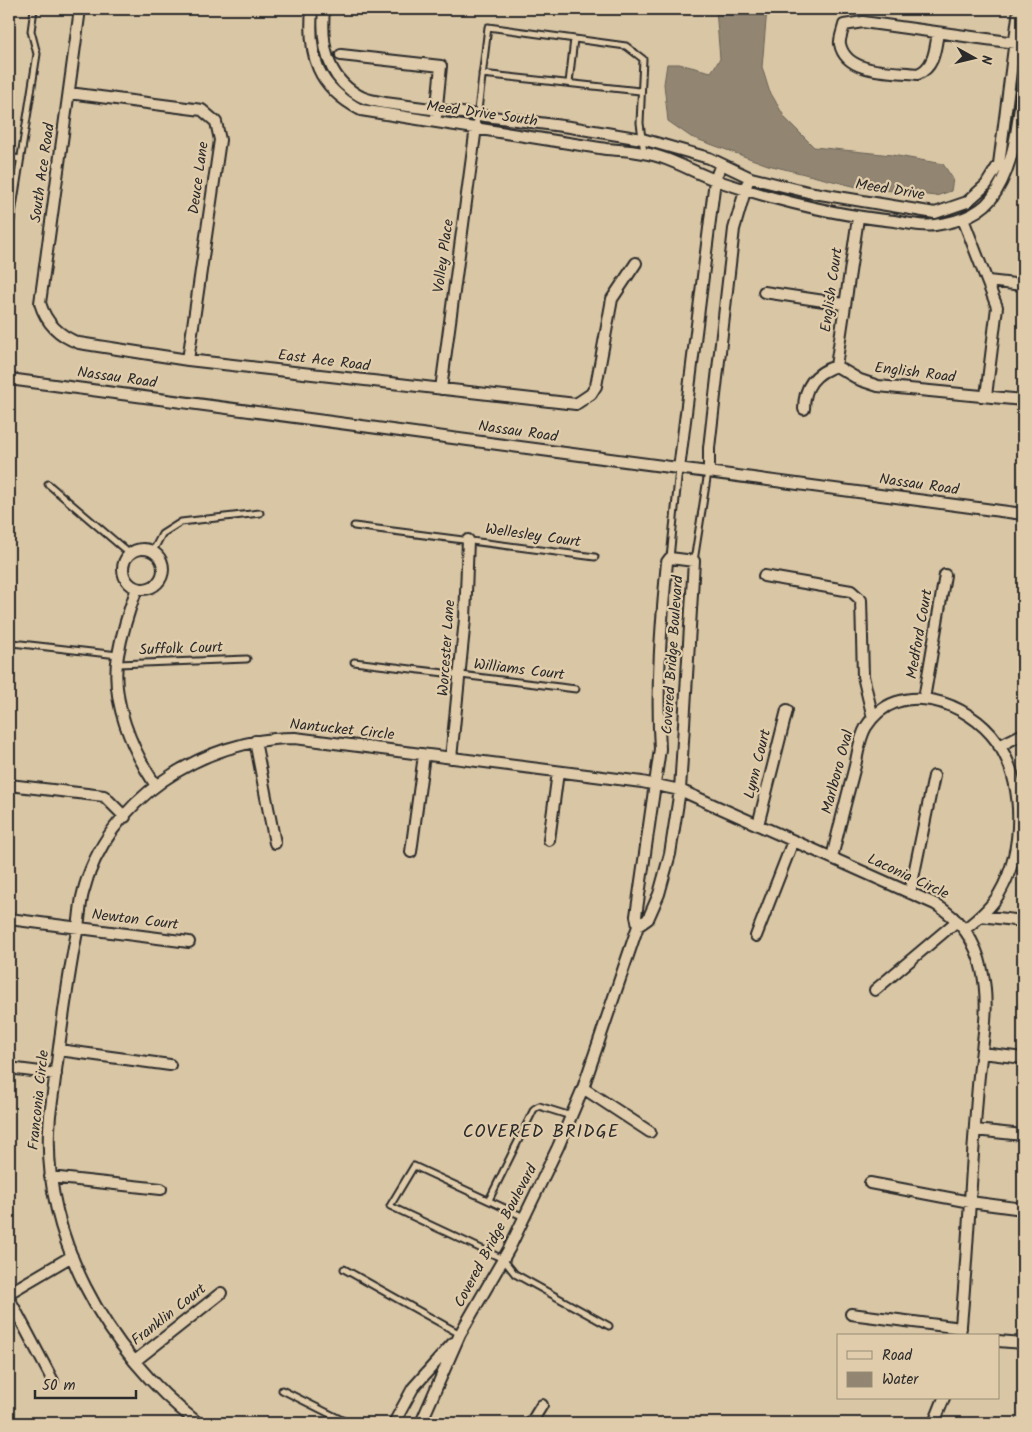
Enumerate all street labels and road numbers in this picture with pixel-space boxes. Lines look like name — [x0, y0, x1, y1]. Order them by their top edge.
street label: Meed Drive South — [425, 94, 539, 134]
street label: South Ace Road — [24, 121, 62, 224]
street label: Deuce Lane — [182, 140, 216, 216]
street label: Meed Drive — [853, 173, 927, 207]
street label: Volley Place — [427, 217, 461, 294]
street label: English Court — [814, 246, 850, 334]
street label: East Ace Road — [277, 343, 372, 379]
street label: English Road — [873, 356, 957, 390]
street label: Nassau Road — [76, 361, 159, 396]
street label: Nassau Road — [477, 415, 560, 450]
street label: Nassau Road — [878, 468, 961, 503]
street label: Wellesley Court — [484, 517, 582, 555]
street label: Covered Bridge Boulevard — [655, 574, 691, 735]
street label: Medford Court — [900, 587, 940, 681]
street label: Worcester Lane — [432, 599, 462, 697]
street label: Suffolk Court — [139, 636, 223, 662]
street label: Williams Court — [472, 653, 566, 688]
street label: Nantucket Circle — [288, 713, 396, 747]
street label: Lynn Court — [738, 726, 778, 801]
street label: Marlboro Oval — [815, 727, 861, 817]
street label: Laconia Circle — [863, 848, 953, 907]
street label: Newton Court — [90, 903, 180, 937]
street label: Franconia Circle — [22, 1049, 56, 1151]
street label: Covered Bridge Boulevard — [448, 1160, 544, 1312]
street label: Franklin Court — [126, 1278, 212, 1352]

